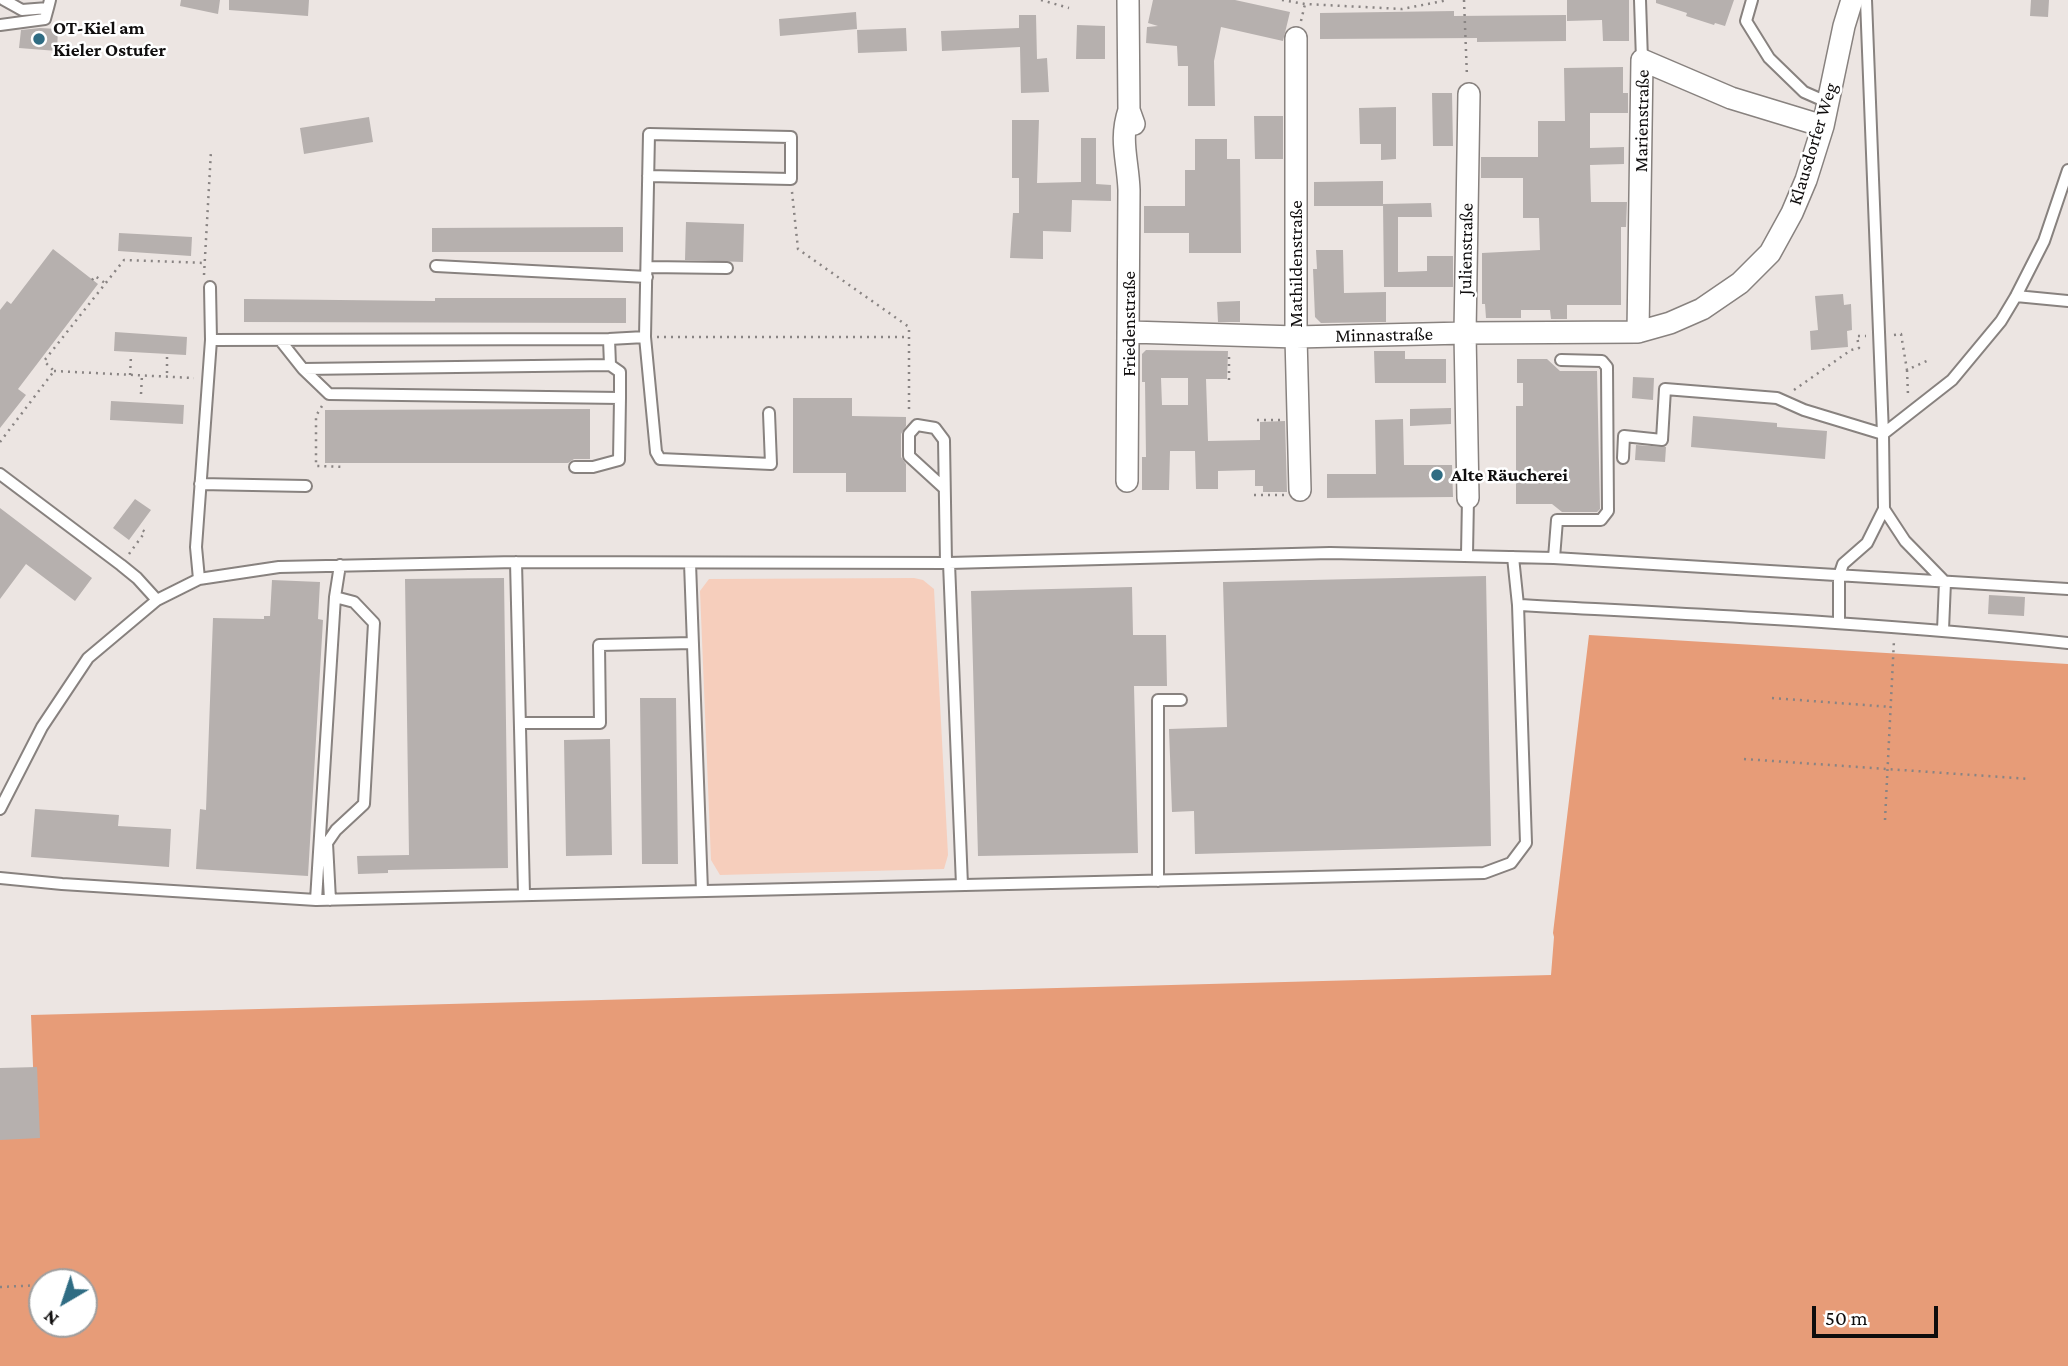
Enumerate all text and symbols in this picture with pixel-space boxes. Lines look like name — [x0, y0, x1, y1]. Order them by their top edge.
place label: OT-Kiel am Kieler Ostufer — [53, 17, 166, 61]
marker: OT-Kiel am Kieler Ostufer — [31, 31, 47, 47]
street label: Marienstraße — [1630, 69, 1654, 173]
street label: Klausdorfer Weg — [1784, 80, 1842, 208]
street label: Mathildenstraße — [1285, 200, 1307, 328]
street label: Julienstraße — [1454, 203, 1478, 295]
street label: Friedenstraße — [1118, 271, 1140, 377]
street label: Minnastraße — [1335, 323, 1433, 347]
place label: Alte Räucherei — [1451, 464, 1568, 486]
marker: Alte Räucherei — [1429, 467, 1445, 483]
north arrow — [28, 1268, 98, 1338]
scale bar — [1816, 1292, 1942, 1336]
text: N — [39, 1306, 62, 1330]
text: 50 m — [1825, 1306, 1868, 1330]

